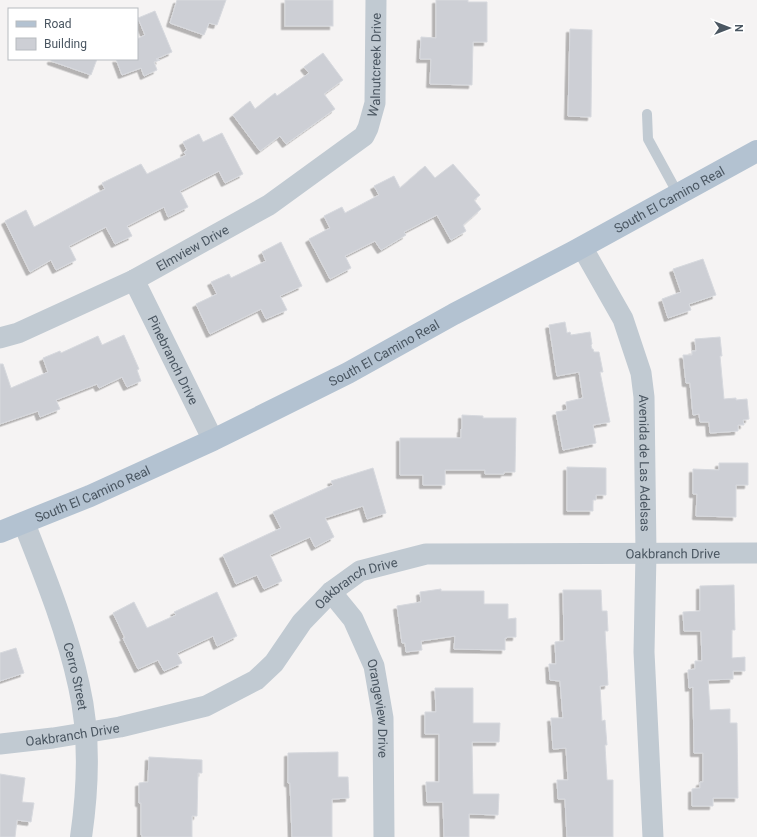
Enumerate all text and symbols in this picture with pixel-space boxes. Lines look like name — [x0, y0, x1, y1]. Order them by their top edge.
legend — [8, 8, 138, 60]
north arrow — [709, 8, 749, 48]
street label: Walnutcreek Drive — [364, 13, 383, 119]
text: Road — [44, 17, 72, 31]
text: N — [732, 24, 745, 32]
text: Building — [44, 37, 87, 51]
street label: South El Camino Real — [611, 163, 727, 236]
street label: Elmview Drive — [154, 221, 231, 274]
street label: Pinebranch Drive — [145, 313, 202, 407]
street label: South El Camino Real — [326, 316, 442, 389]
street label: Avenida de Las Adelsas — [636, 394, 653, 532]
street label: South El Camino Real — [33, 462, 152, 525]
street label: Oakbranch Drive — [625, 546, 720, 561]
street label: Oakbranch Drive — [311, 554, 399, 612]
street label: Cerro Street — [61, 641, 91, 711]
street label: Orangeview Drive — [364, 656, 391, 758]
street label: Oakbranch Drive — [25, 720, 120, 749]

